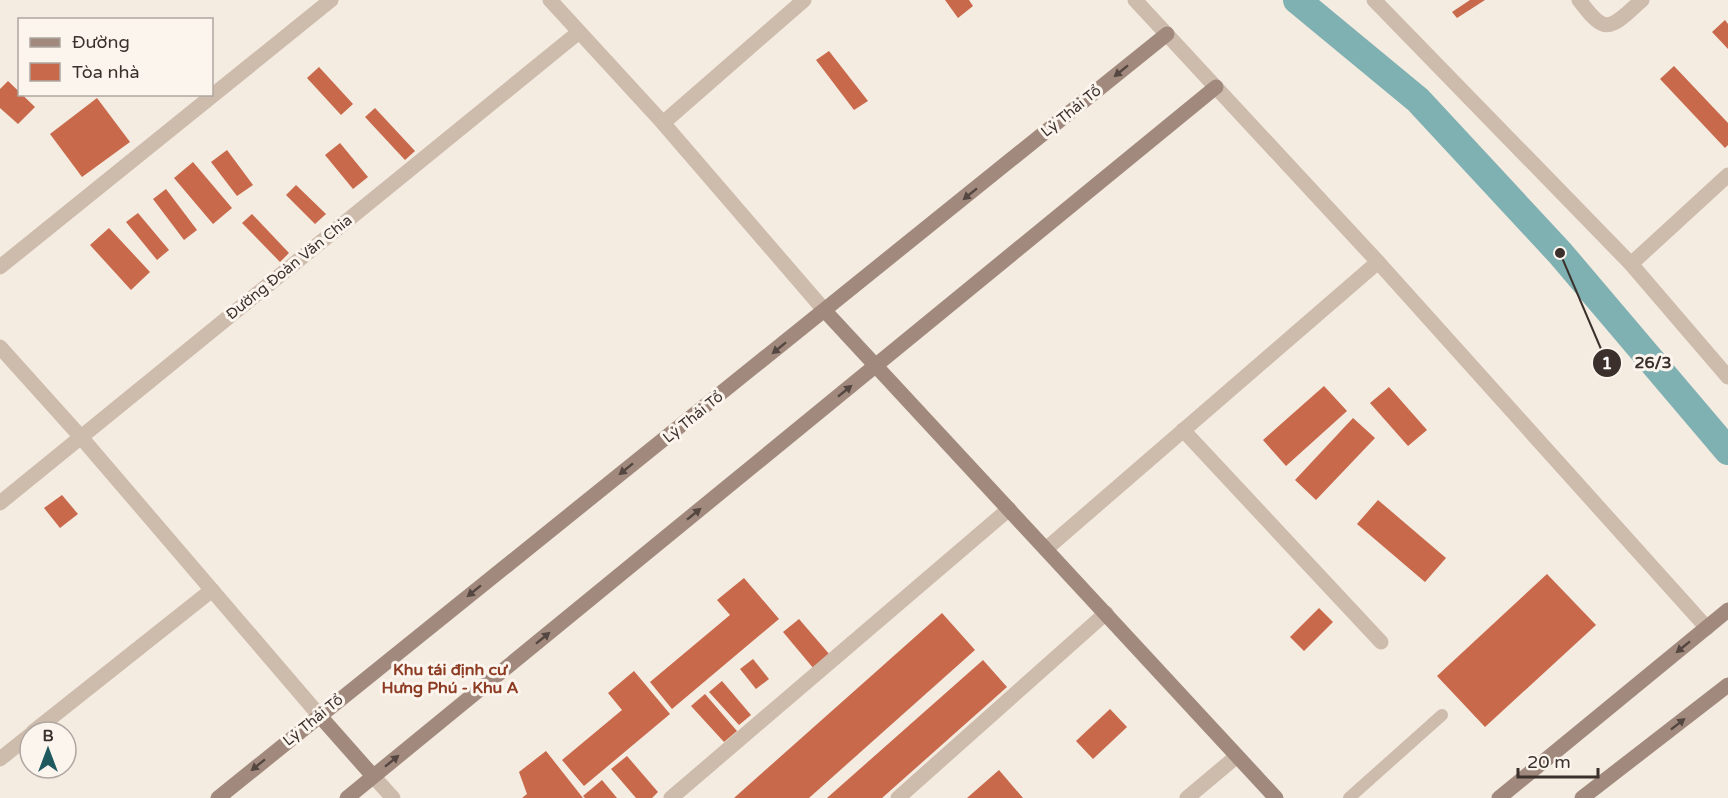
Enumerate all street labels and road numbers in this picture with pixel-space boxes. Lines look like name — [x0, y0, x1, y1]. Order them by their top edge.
street label: Lý Thái Tổ — [1037, 81, 1105, 141]
street label: Đường Đoàn Văn Chia — [223, 211, 355, 323]
street label: Lý Thái Tổ — [659, 387, 727, 447]
street label: Lý Thái Tổ — [279, 690, 347, 750]

